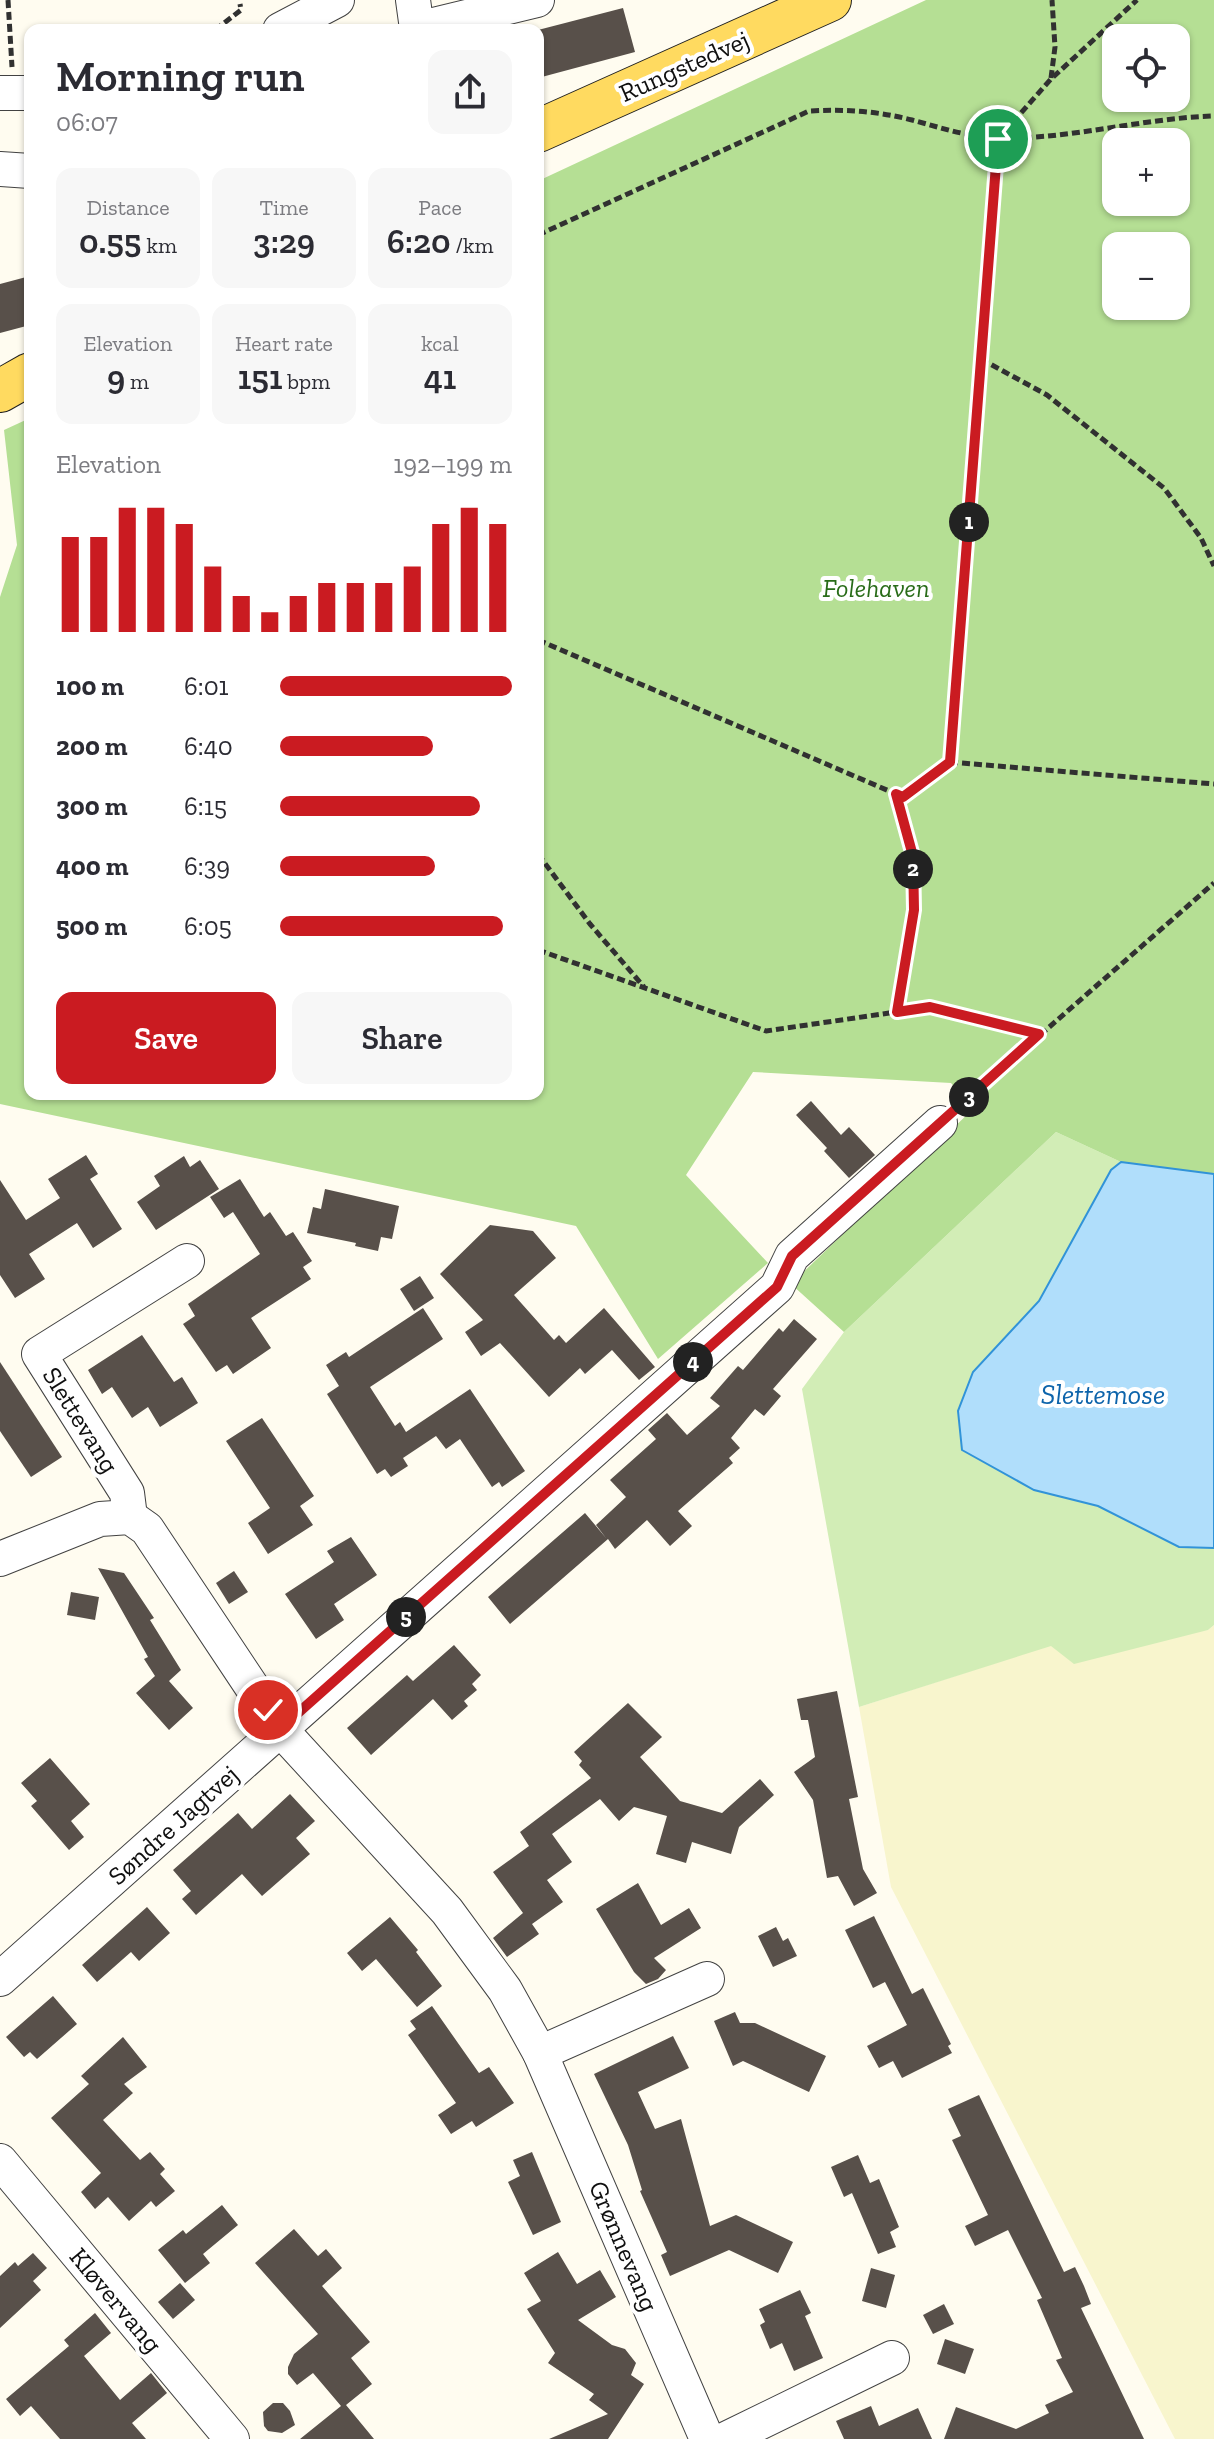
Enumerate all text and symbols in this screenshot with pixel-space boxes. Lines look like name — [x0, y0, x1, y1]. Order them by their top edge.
street label: Rungstedvej — [614, 23, 754, 109]
map controls — [1102, 24, 1190, 320]
button: locate — [1102, 24, 1190, 112]
text: Morning run — [56, 49, 304, 102]
button: share — [428, 50, 512, 134]
pin — [964, 105, 1032, 173]
text: 06:07 — [56, 106, 118, 138]
icon: arrive — [976, 117, 1020, 161]
button: + — [1102, 128, 1190, 216]
text: Distance — [86, 194, 170, 221]
text: Time — [259, 194, 309, 221]
text: Pace — [418, 194, 462, 221]
text: 0.55 — [79, 221, 141, 262]
text: 3:29 — [253, 221, 315, 262]
text: 6:20 — [387, 221, 450, 262]
text: km — [141, 232, 177, 259]
text: /km — [450, 232, 493, 259]
button: − — [1102, 232, 1190, 320]
text: Elevation — [84, 330, 172, 357]
text: Heart rate — [235, 330, 333, 357]
text: kcal — [421, 330, 459, 357]
text: 9 — [107, 357, 125, 398]
text: 151 — [238, 357, 282, 398]
text: 41 — [424, 357, 456, 398]
text: m — [125, 368, 149, 395]
text: bpm — [282, 368, 330, 395]
text: Elevation — [56, 448, 161, 480]
text: 192–199 m — [393, 448, 512, 480]
pin: 1 — [949, 502, 989, 542]
text: 1 — [965, 508, 973, 535]
park label: Folehaven — [822, 572, 930, 604]
text: 100 m — [56, 670, 124, 702]
text: 6:01 — [184, 670, 229, 702]
text: 200 m — [56, 730, 128, 762]
text: 6:40 — [184, 730, 233, 762]
text: 300 m — [56, 790, 127, 822]
text: 6:15 — [184, 790, 227, 822]
pin: 2 — [893, 849, 933, 889]
text: 400 m — [56, 850, 128, 882]
text: 6:39 — [184, 850, 230, 882]
text: 2 — [907, 855, 919, 882]
text: 500 m — [56, 910, 127, 942]
text: 6:05 — [184, 910, 232, 942]
button: Save — [56, 992, 276, 1084]
button: Share — [292, 992, 512, 1084]
pin: 3 — [949, 1077, 989, 1117]
text: 3 — [963, 1083, 975, 1110]
pin: 4 — [673, 1342, 713, 1382]
text: 4 — [687, 1348, 699, 1375]
street label: Slettevang — [36, 1361, 126, 1479]
water label: Slettemose — [1041, 1378, 1165, 1411]
pin: 5 — [386, 1597, 426, 1637]
text: 5 — [400, 1603, 412, 1630]
pin — [234, 1676, 302, 1744]
icon: check — [246, 1688, 290, 1732]
street label: Søndre Jagtvej — [101, 1758, 245, 1892]
street label: Grønnevang — [582, 2176, 666, 2316]
street label: Kløvervang — [63, 2241, 169, 2359]

